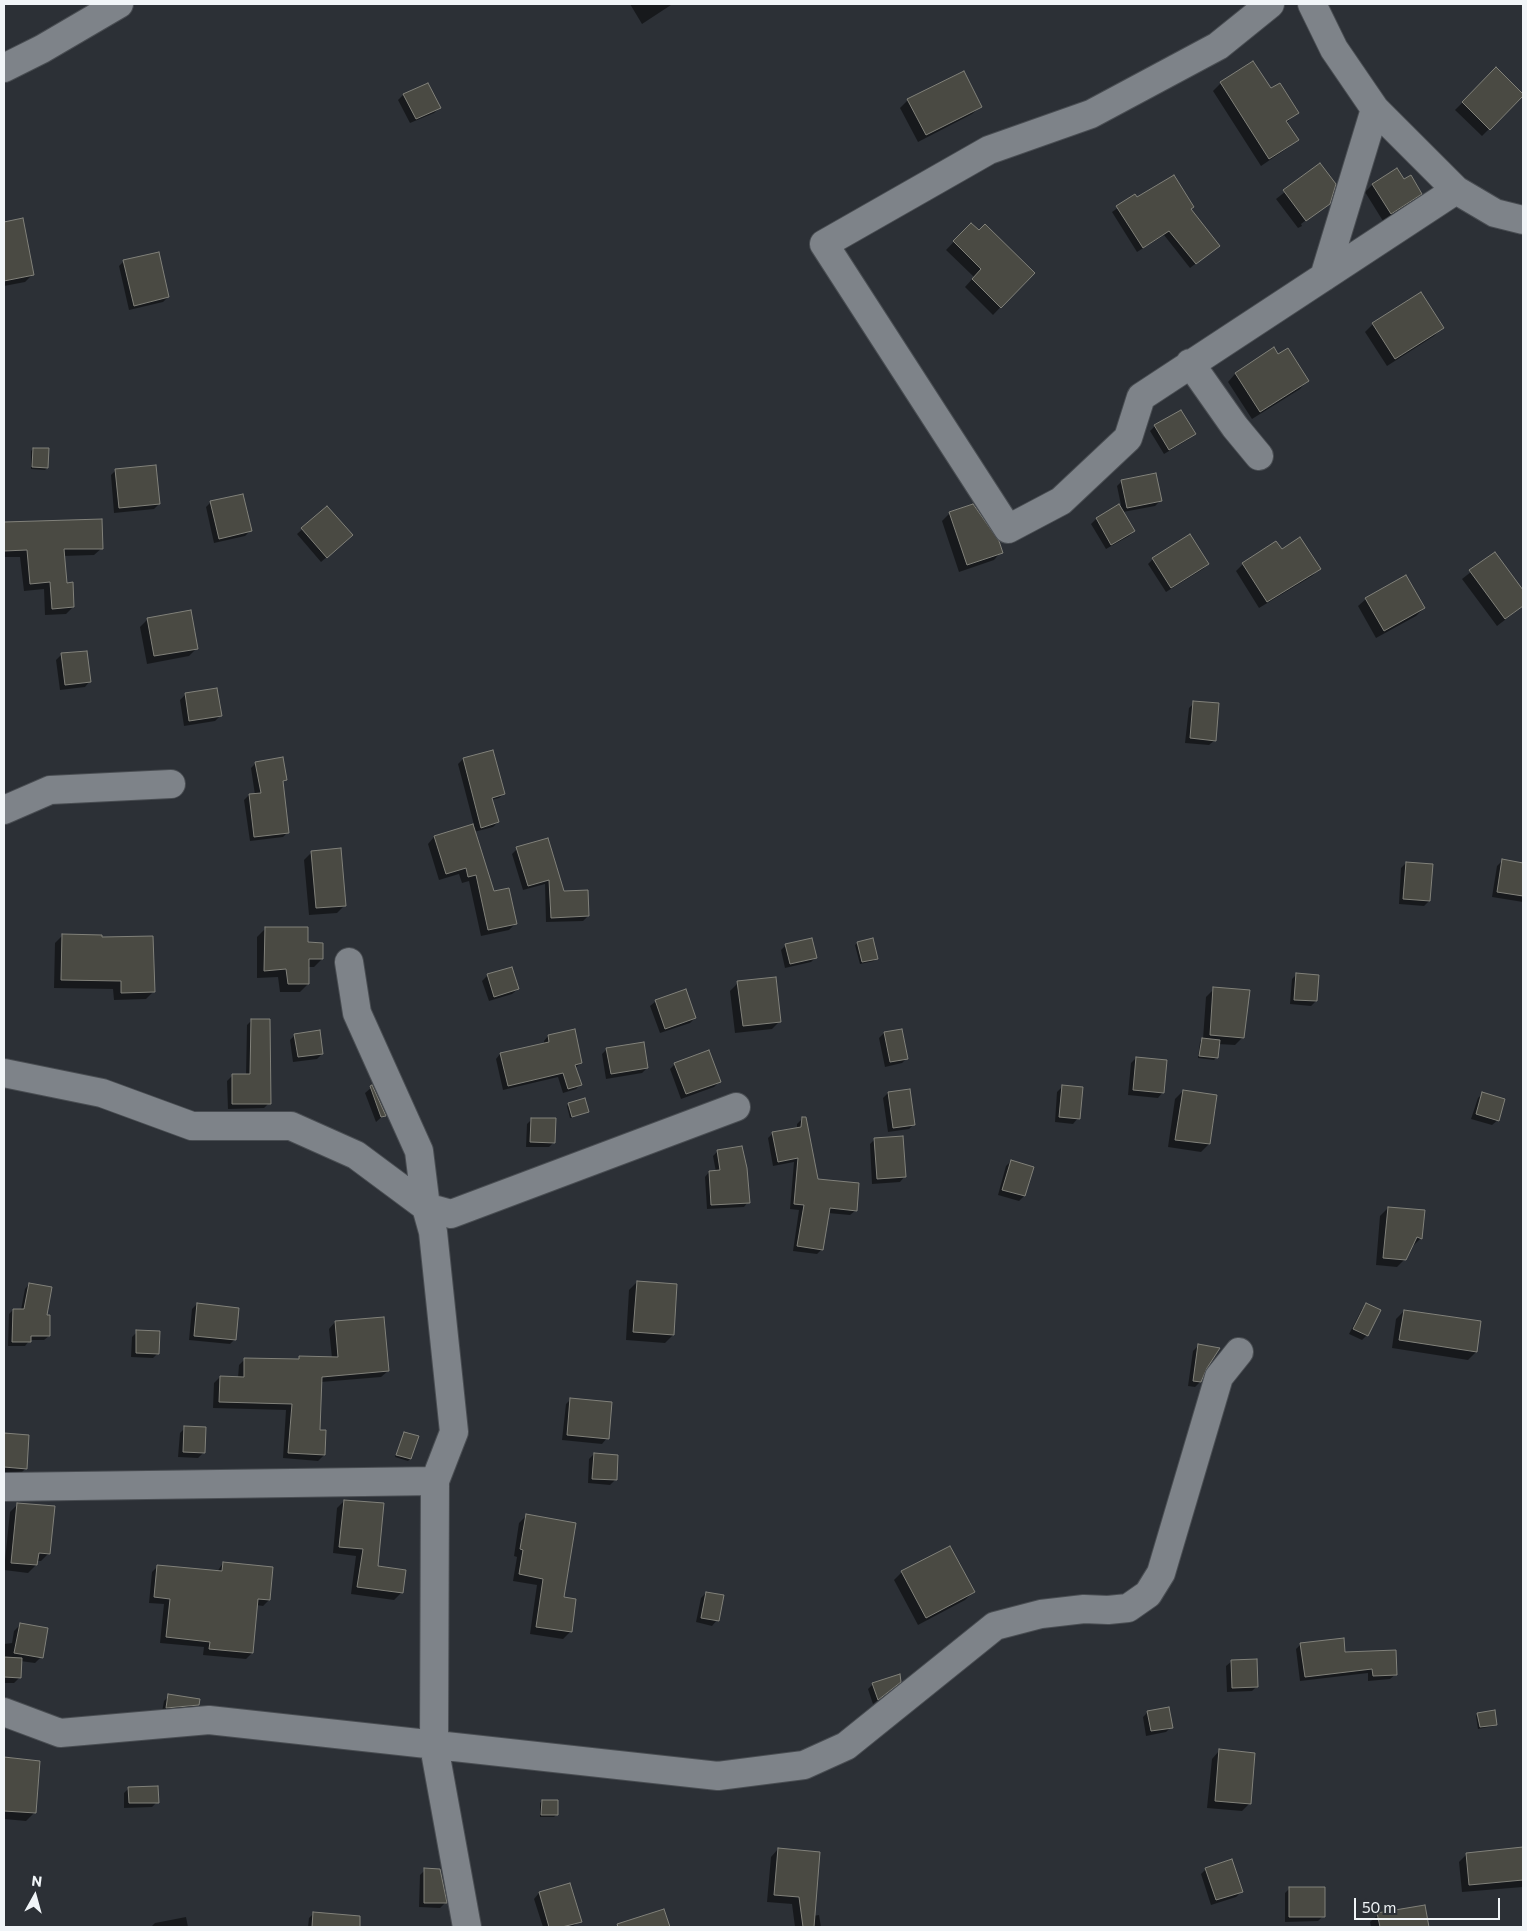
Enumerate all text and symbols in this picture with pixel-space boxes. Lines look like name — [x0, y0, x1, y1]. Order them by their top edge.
north arrow — [10, 1871, 60, 1921]
text: N — [31, 1872, 43, 1890]
scale bar — [1357, 1888, 1503, 1920]
text: 50 m — [1362, 1898, 1396, 1916]

